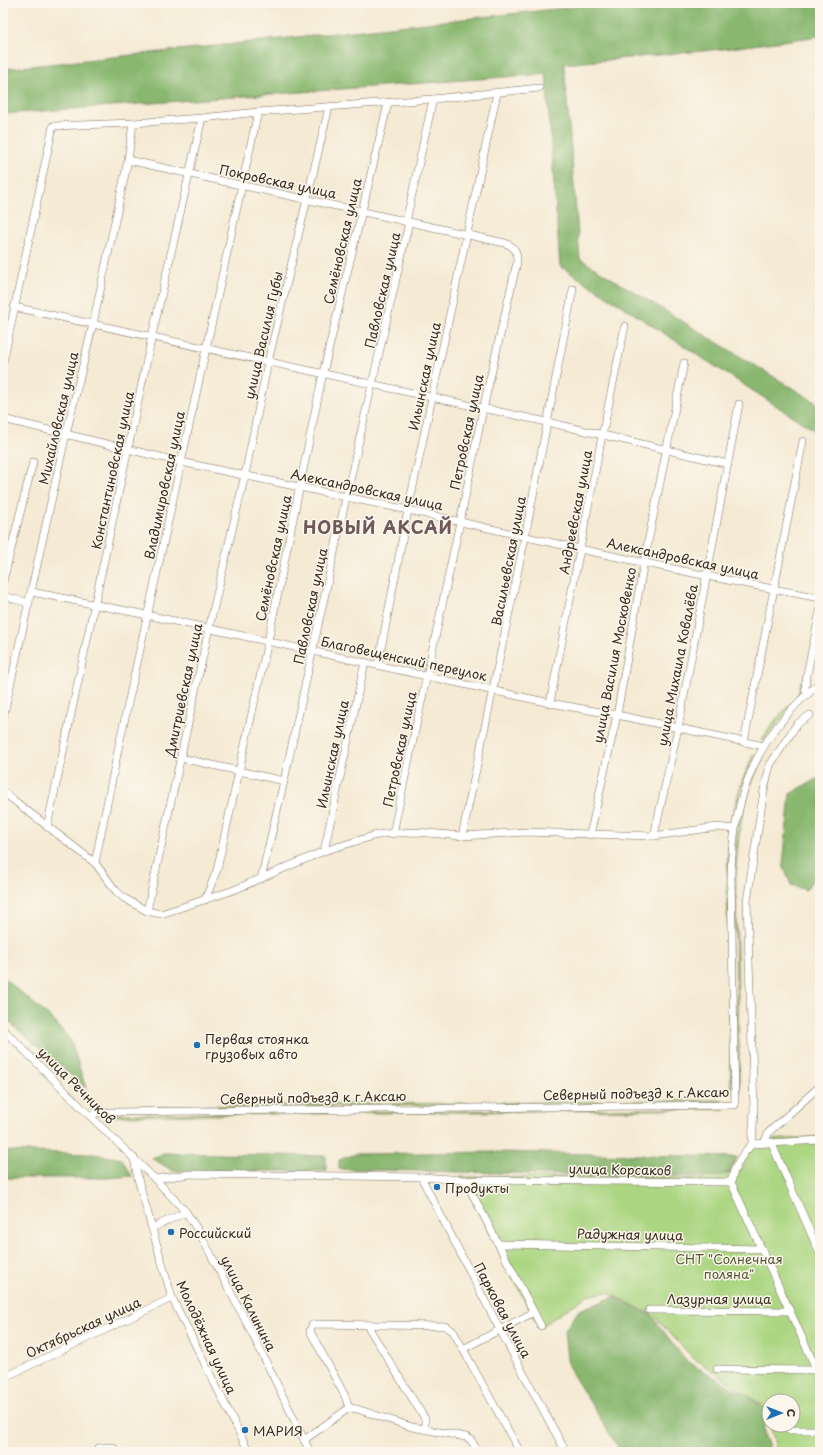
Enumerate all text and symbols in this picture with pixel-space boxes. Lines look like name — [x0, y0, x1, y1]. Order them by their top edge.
street label: Покровская улица — [218, 159, 339, 203]
street label: Семёновская улица — [318, 175, 366, 306]
street label: Павловская улица — [359, 229, 405, 350]
street label: улица Василия Губы — [239, 269, 287, 401]
street label: Ильинская улица — [403, 319, 445, 432]
street label: Михайловская улица — [33, 349, 83, 486]
street label: Петровская улица — [444, 372, 488, 492]
street label: Константиновская улица — [86, 388, 138, 551]
street label: Владимировская улица — [139, 408, 189, 561]
street label: Андреевская улица — [554, 448, 597, 576]
street label: Александровская улица — [289, 464, 446, 515]
street label: Семёновская улица — [250, 492, 296, 623]
street label: Васильевская улица — [486, 494, 530, 628]
district label: НОВЫЙ АКСАЙ — [303, 514, 453, 540]
street label: Александровская улица — [605, 533, 762, 584]
street label: Павловская улица — [288, 545, 332, 666]
street label: улица Василия Московенко — [588, 566, 640, 744]
street label: улица Михаила Ковалёва — [652, 582, 702, 747]
street label: Дмитриевская улица — [159, 621, 207, 760]
street label: Благовещенский переулок — [319, 631, 489, 685]
street label: Петровская улица — [377, 689, 421, 809]
street label: Ильинская улица — [311, 697, 353, 810]
place label: Первая стоянка грузовых авто — [205, 1029, 310, 1063]
marker: Первая стоянка грузовых авто — [192, 1040, 202, 1050]
street label: улица Речников — [34, 1042, 120, 1128]
street label: Северный подъезд к г.Аксаю — [543, 1082, 729, 1104]
street label: Северный подъезд к г.Аксаю — [220, 1086, 406, 1108]
street label: улица Корсаков — [568, 1159, 672, 1179]
place label: Продукты — [445, 1178, 509, 1197]
marker: Продукты — [432, 1182, 442, 1192]
place label: Российский — [179, 1223, 251, 1242]
street label: Радужная улица — [577, 1224, 684, 1244]
marker: Российский — [166, 1227, 176, 1237]
park label: СНТ "Солнечная поляна" — [675, 1249, 783, 1283]
street label: улица Калинина — [217, 1252, 282, 1355]
street label: Парковая улица — [470, 1259, 537, 1362]
street label: Молодёжная улица — [172, 1277, 242, 1398]
street label: Лазурная улица — [667, 1289, 772, 1308]
street label: Октябрьская улица — [22, 1292, 144, 1362]
north arrow — [761, 1393, 801, 1433]
text: С — [783, 1409, 800, 1417]
place label: МАРИЯ — [253, 1421, 303, 1440]
marker: МАРИЯ — [240, 1425, 250, 1435]

